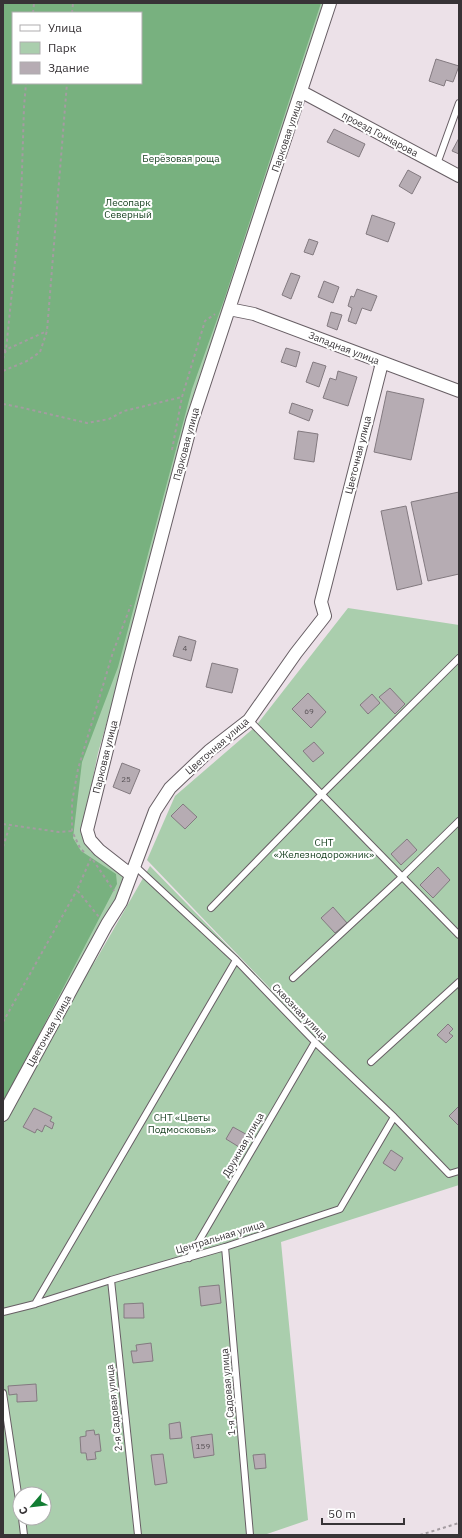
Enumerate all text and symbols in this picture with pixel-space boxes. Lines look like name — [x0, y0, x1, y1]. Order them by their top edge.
legend — [12, 12, 142, 84]
text: Улица — [48, 20, 82, 35]
text: Парк — [48, 40, 77, 55]
text: Здание — [48, 60, 90, 75]
street label: Парковая улица — [269, 98, 306, 174]
street label: проезд Гончарова — [340, 108, 421, 160]
park label: Берёзовая роща — [142, 152, 220, 165]
park label: Лесопарк Северный — [104, 196, 152, 221]
street label: Западная улица — [307, 328, 382, 368]
street label: Парковая улица — [170, 405, 202, 482]
street label: Цветочная улица — [342, 414, 374, 496]
house number: 4 — [183, 643, 188, 653]
house number: 69 — [304, 706, 314, 716]
street label: Цветочная улица — [182, 714, 252, 777]
street label: Парковая улица — [90, 718, 121, 795]
house number: 25 — [121, 774, 131, 784]
park label: СНТ «Железнодорожник» — [274, 836, 374, 861]
street label: Сквозная улица — [269, 981, 331, 1044]
street label: Цветочная улица — [24, 992, 75, 1069]
street label: Дружная улица — [219, 1110, 267, 1180]
park label: СНТ «Цветы Подмосковья» — [148, 1111, 216, 1136]
street label: Центральная улица — [174, 1217, 267, 1257]
street label: 1-я Садовая улица — [218, 1347, 238, 1436]
street label: 2-я Садовая улица — [103, 1363, 125, 1452]
house number: 159 — [196, 1441, 210, 1451]
north arrow — [12, 1486, 52, 1526]
scale bar — [322, 1500, 404, 1526]
text: С — [15, 1504, 31, 1517]
text: 50 m — [328, 1506, 356, 1521]

